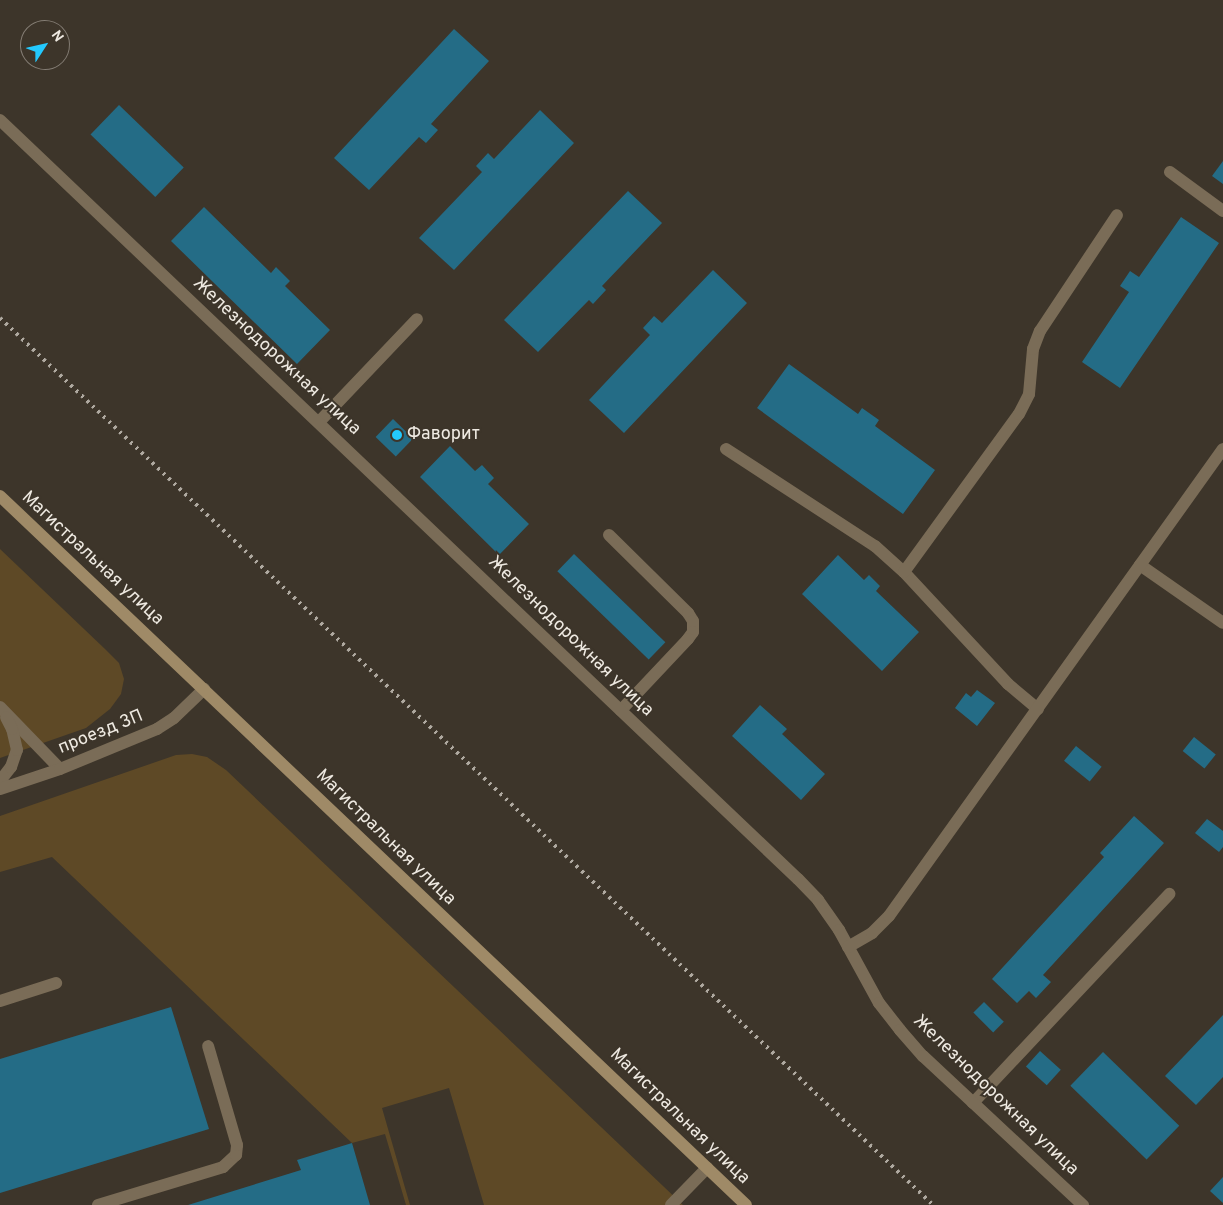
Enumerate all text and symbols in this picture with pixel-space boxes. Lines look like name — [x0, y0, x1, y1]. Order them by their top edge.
north arrow — [20, 20, 70, 70]
text: N — [47, 28, 67, 46]
street label: Железнодорожная улица — [188, 273, 364, 441]
place label: Фаворит — [407, 424, 480, 446]
marker: Фаворит — [391, 429, 403, 441]
street label: Магистральная улица — [16, 488, 168, 630]
street label: Железнодорожная улица — [483, 552, 657, 722]
street label: проезд 3П — [55, 706, 147, 760]
street label: Магистральная улица — [310, 765, 460, 911]
street label: Железнодорожная улица — [908, 1011, 1082, 1181]
street label: Магистральная улица — [604, 1044, 754, 1190]

